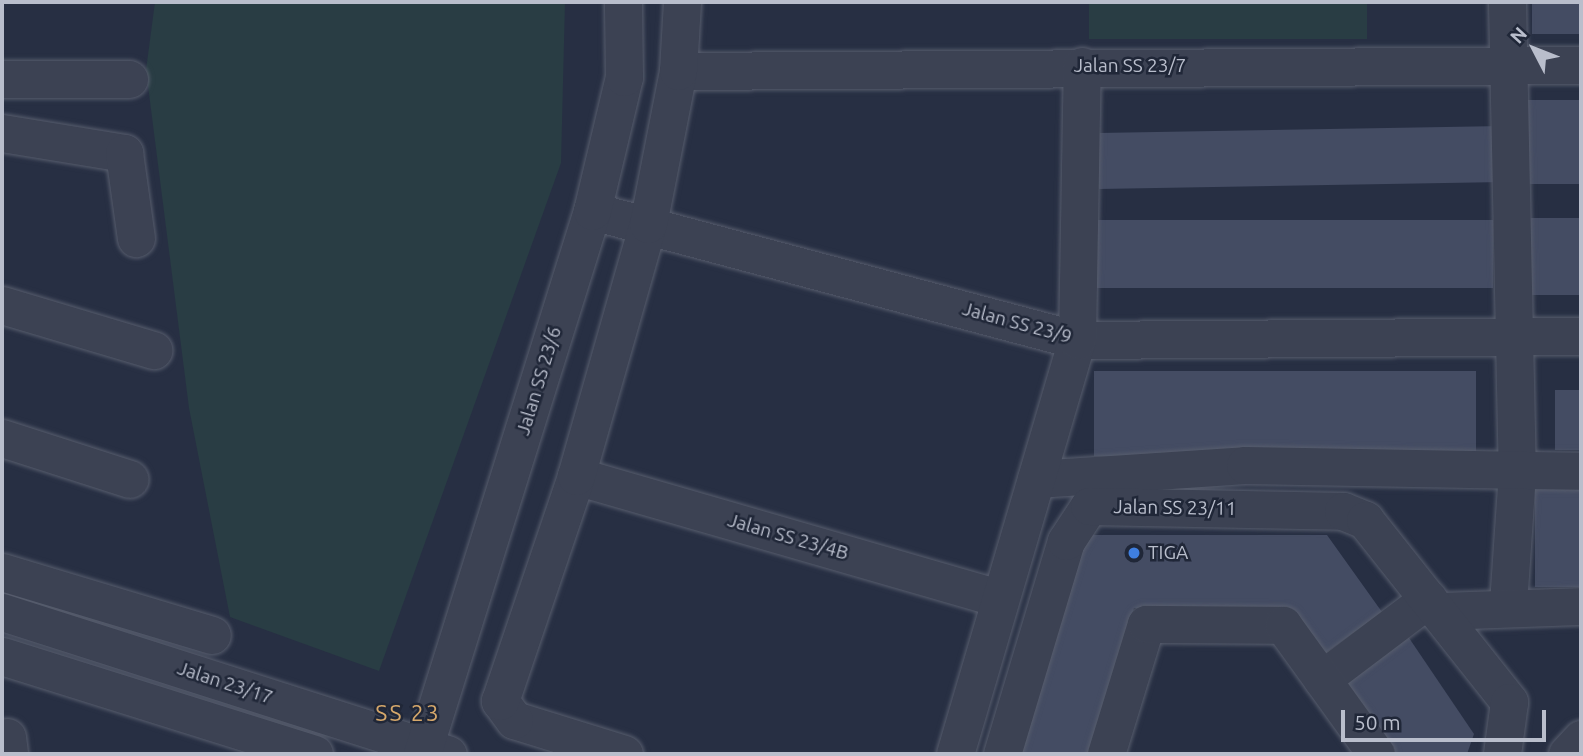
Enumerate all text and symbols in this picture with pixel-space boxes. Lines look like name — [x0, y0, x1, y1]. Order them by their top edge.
north arrow — [1499, 14, 1569, 84]
text: N — [1505, 22, 1531, 48]
street label: Jalan SS 23/7 — [1074, 55, 1186, 77]
street label: Jalan SS 23/9 — [960, 297, 1074, 349]
street label: Jalan SS 23/6 — [512, 324, 566, 438]
street label: Jalan SS 23/11 — [1113, 496, 1237, 520]
street label: Jalan SS 23/4B — [725, 509, 851, 565]
place label: TIGA — [1148, 542, 1188, 564]
marker: TIGA — [1126, 545, 1142, 561]
street label: Jalan 23/17 — [174, 657, 276, 709]
scale bar — [1345, 696, 1550, 740]
district label: SS 23 — [376, 699, 440, 727]
text: 50 m — [1354, 710, 1401, 734]

